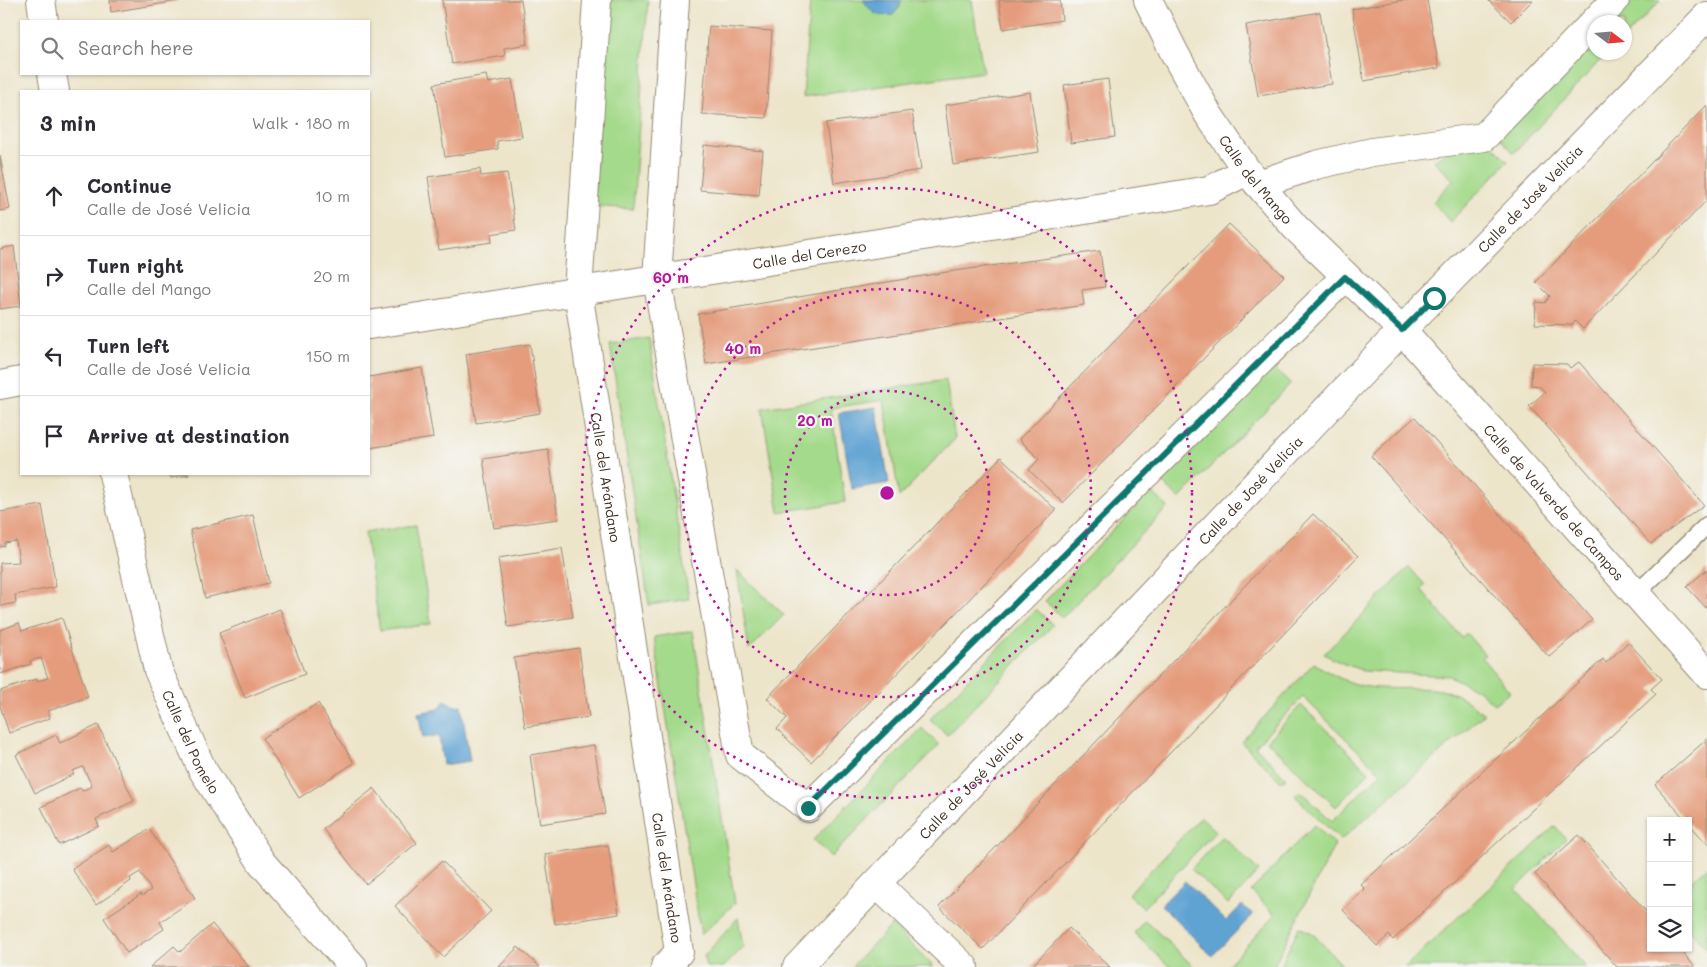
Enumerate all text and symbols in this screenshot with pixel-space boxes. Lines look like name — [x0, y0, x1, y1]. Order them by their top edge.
north arrow — [1587, 15, 1632, 60]
search box — [20, 20, 370, 75]
icon: search — [38, 34, 66, 62]
text: Search here — [78, 35, 194, 60]
text: 3 min — [40, 109, 96, 136]
text: Walk · 180 m — [252, 112, 350, 133]
street label: Calle del Mango — [1215, 131, 1297, 228]
street label: Calle de José Velicia — [1473, 140, 1587, 257]
text: Continue — [87, 173, 172, 198]
icon: ahead — [40, 182, 68, 210]
text: 10 m — [315, 185, 350, 206]
text: Calle de José Velicia — [87, 198, 251, 219]
street label: Calle del Cerezo — [751, 236, 868, 273]
text: Turn right — [87, 253, 184, 278]
icon: right — [40, 262, 68, 290]
text: 20 m — [313, 265, 350, 286]
text: 60 m — [653, 267, 689, 287]
text: Calle del Mango — [87, 278, 211, 299]
route start — [1423, 287, 1446, 310]
text: Turn left — [87, 333, 170, 358]
text: 40 m — [725, 338, 761, 358]
icon: left — [40, 342, 68, 370]
text: 150 m — [306, 345, 350, 366]
text: Calle de José Velicia — [87, 358, 251, 379]
text: 20 m — [797, 410, 833, 430]
street label: Calle del Arándano — [587, 411, 626, 544]
street label: Calle de Valverde de Campos — [1480, 420, 1629, 584]
icon: arrive — [40, 422, 68, 450]
text: Arrive at destination — [87, 423, 290, 448]
street label: Calle de José Velicia — [1194, 431, 1307, 549]
centre of rings — [878, 484, 896, 502]
street label: Calle del Pomelo — [158, 687, 225, 797]
street label: Calle de José Velicia — [914, 726, 1027, 843]
route end — [797, 797, 820, 820]
street label: Calle del Arándano — [648, 811, 687, 944]
map controls — [1647, 817, 1692, 952]
button: + — [1647, 817, 1692, 862]
button: − — [1647, 862, 1692, 907]
button: layers — [1647, 907, 1692, 952]

